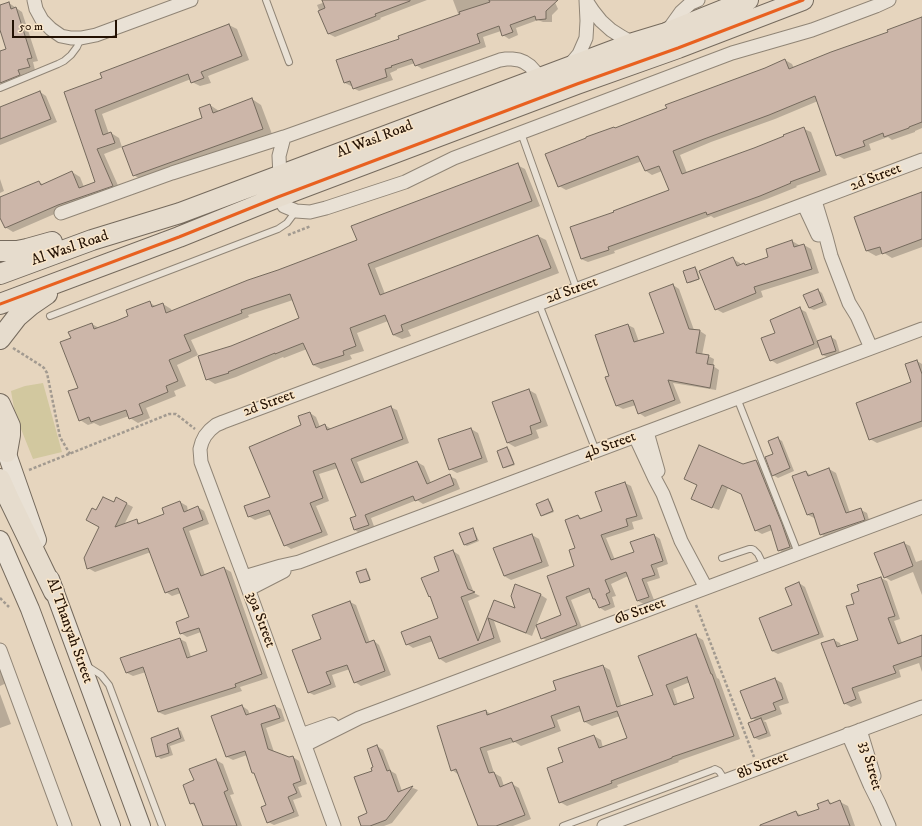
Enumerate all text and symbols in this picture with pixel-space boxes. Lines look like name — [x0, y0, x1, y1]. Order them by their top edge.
scale bar — [14, 12, 119, 38]
text: 50 m — [19, 19, 43, 34]
street label: Al Wasl Road — [334, 117, 416, 163]
street label: 2d Street — [848, 160, 904, 196]
street label: Al Wasl Road — [29, 227, 111, 271]
street label: 2d Street — [544, 273, 600, 309]
street label: 2d Street — [241, 386, 297, 422]
street label: 4b Street — [581, 428, 639, 464]
street label: Al Thanyah Street — [42, 576, 96, 686]
street label: 39a Street — [242, 590, 278, 650]
street label: 6b Street — [612, 594, 668, 630]
street label: 33 Street — [855, 740, 885, 792]
street label: 8b Street — [735, 748, 791, 784]

